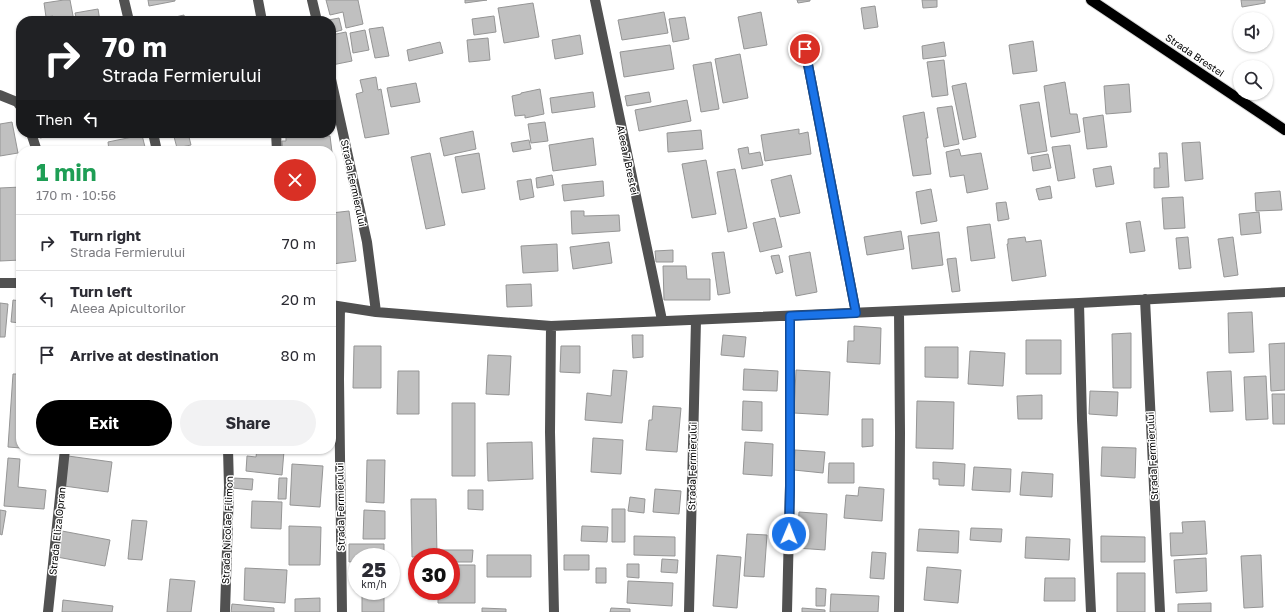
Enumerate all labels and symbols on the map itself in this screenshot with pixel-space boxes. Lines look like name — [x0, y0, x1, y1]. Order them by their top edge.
street label: Strada Brestei — [1163, 31, 1227, 79]
pin — [788, 32, 822, 66]
street label: Aleea 7 Brestei — [615, 124, 641, 196]
street label: Strada Fermierului — [339, 138, 369, 228]
street label: Strada Fermierului — [1144, 411, 1160, 501]
street label: Strada Fermierului — [685, 422, 699, 510]
street label: Strada Fermierului — [333, 463, 347, 551]
street label: Strada Nicolae Filimon — [219, 476, 235, 584]
street label: Strada Eliza Opran — [46, 486, 68, 576]
position arrow — [768, 513, 810, 555]
speed limit sign: 30 — [408, 548, 460, 600]

